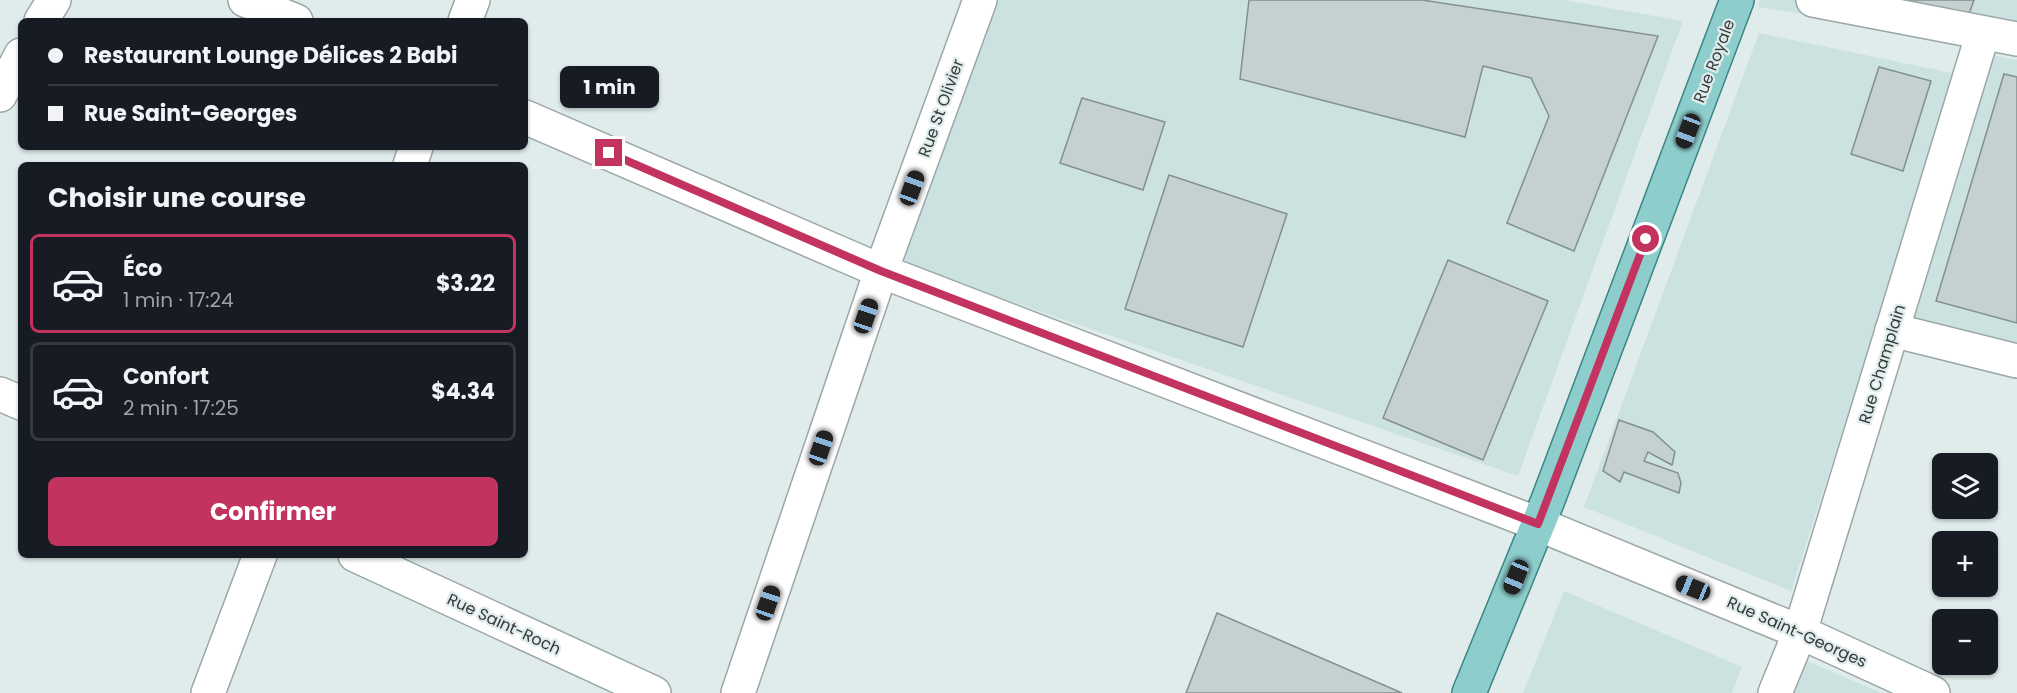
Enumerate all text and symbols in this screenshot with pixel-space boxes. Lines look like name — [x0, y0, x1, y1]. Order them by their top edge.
street label: Rue Royale — [1688, 16, 1740, 106]
text: Restaurant Lounge Délices 2 Babi — [84, 40, 457, 71]
street label: Rue St Olivier — [913, 56, 969, 160]
callout: 1 min — [560, 66, 658, 108]
text: 1 min — [583, 73, 636, 101]
text: Rue Saint-Georges — [84, 98, 297, 129]
car — [1673, 111, 1703, 151]
route end — [595, 139, 622, 166]
car — [897, 168, 927, 208]
text: Choisir une course — [48, 179, 306, 216]
route start — [1632, 225, 1659, 252]
text: Éco — [123, 253, 162, 284]
icon: car — [51, 257, 105, 311]
text: $3.22 — [436, 268, 495, 299]
text: 1 min · 17:24 — [123, 286, 234, 314]
car — [852, 296, 880, 336]
street label: Rue Champlain — [1853, 301, 1911, 427]
text: Confort — [123, 361, 209, 392]
icon: car — [51, 365, 105, 419]
text: $4.34 — [431, 376, 495, 407]
text: 2 min · 17:25 — [123, 394, 239, 422]
car — [807, 428, 835, 468]
map controls — [1932, 453, 1998, 675]
button: layers — [1932, 453, 1998, 519]
button: Confirmer — [48, 477, 498, 546]
button: + — [1932, 531, 1998, 597]
car — [1501, 557, 1531, 597]
car — [1673, 573, 1713, 603]
car — [754, 583, 782, 623]
street label: Rue Saint-Roch — [443, 588, 565, 660]
street label: Rue Saint-Georges — [1723, 591, 1871, 673]
button: − — [1932, 609, 1998, 675]

